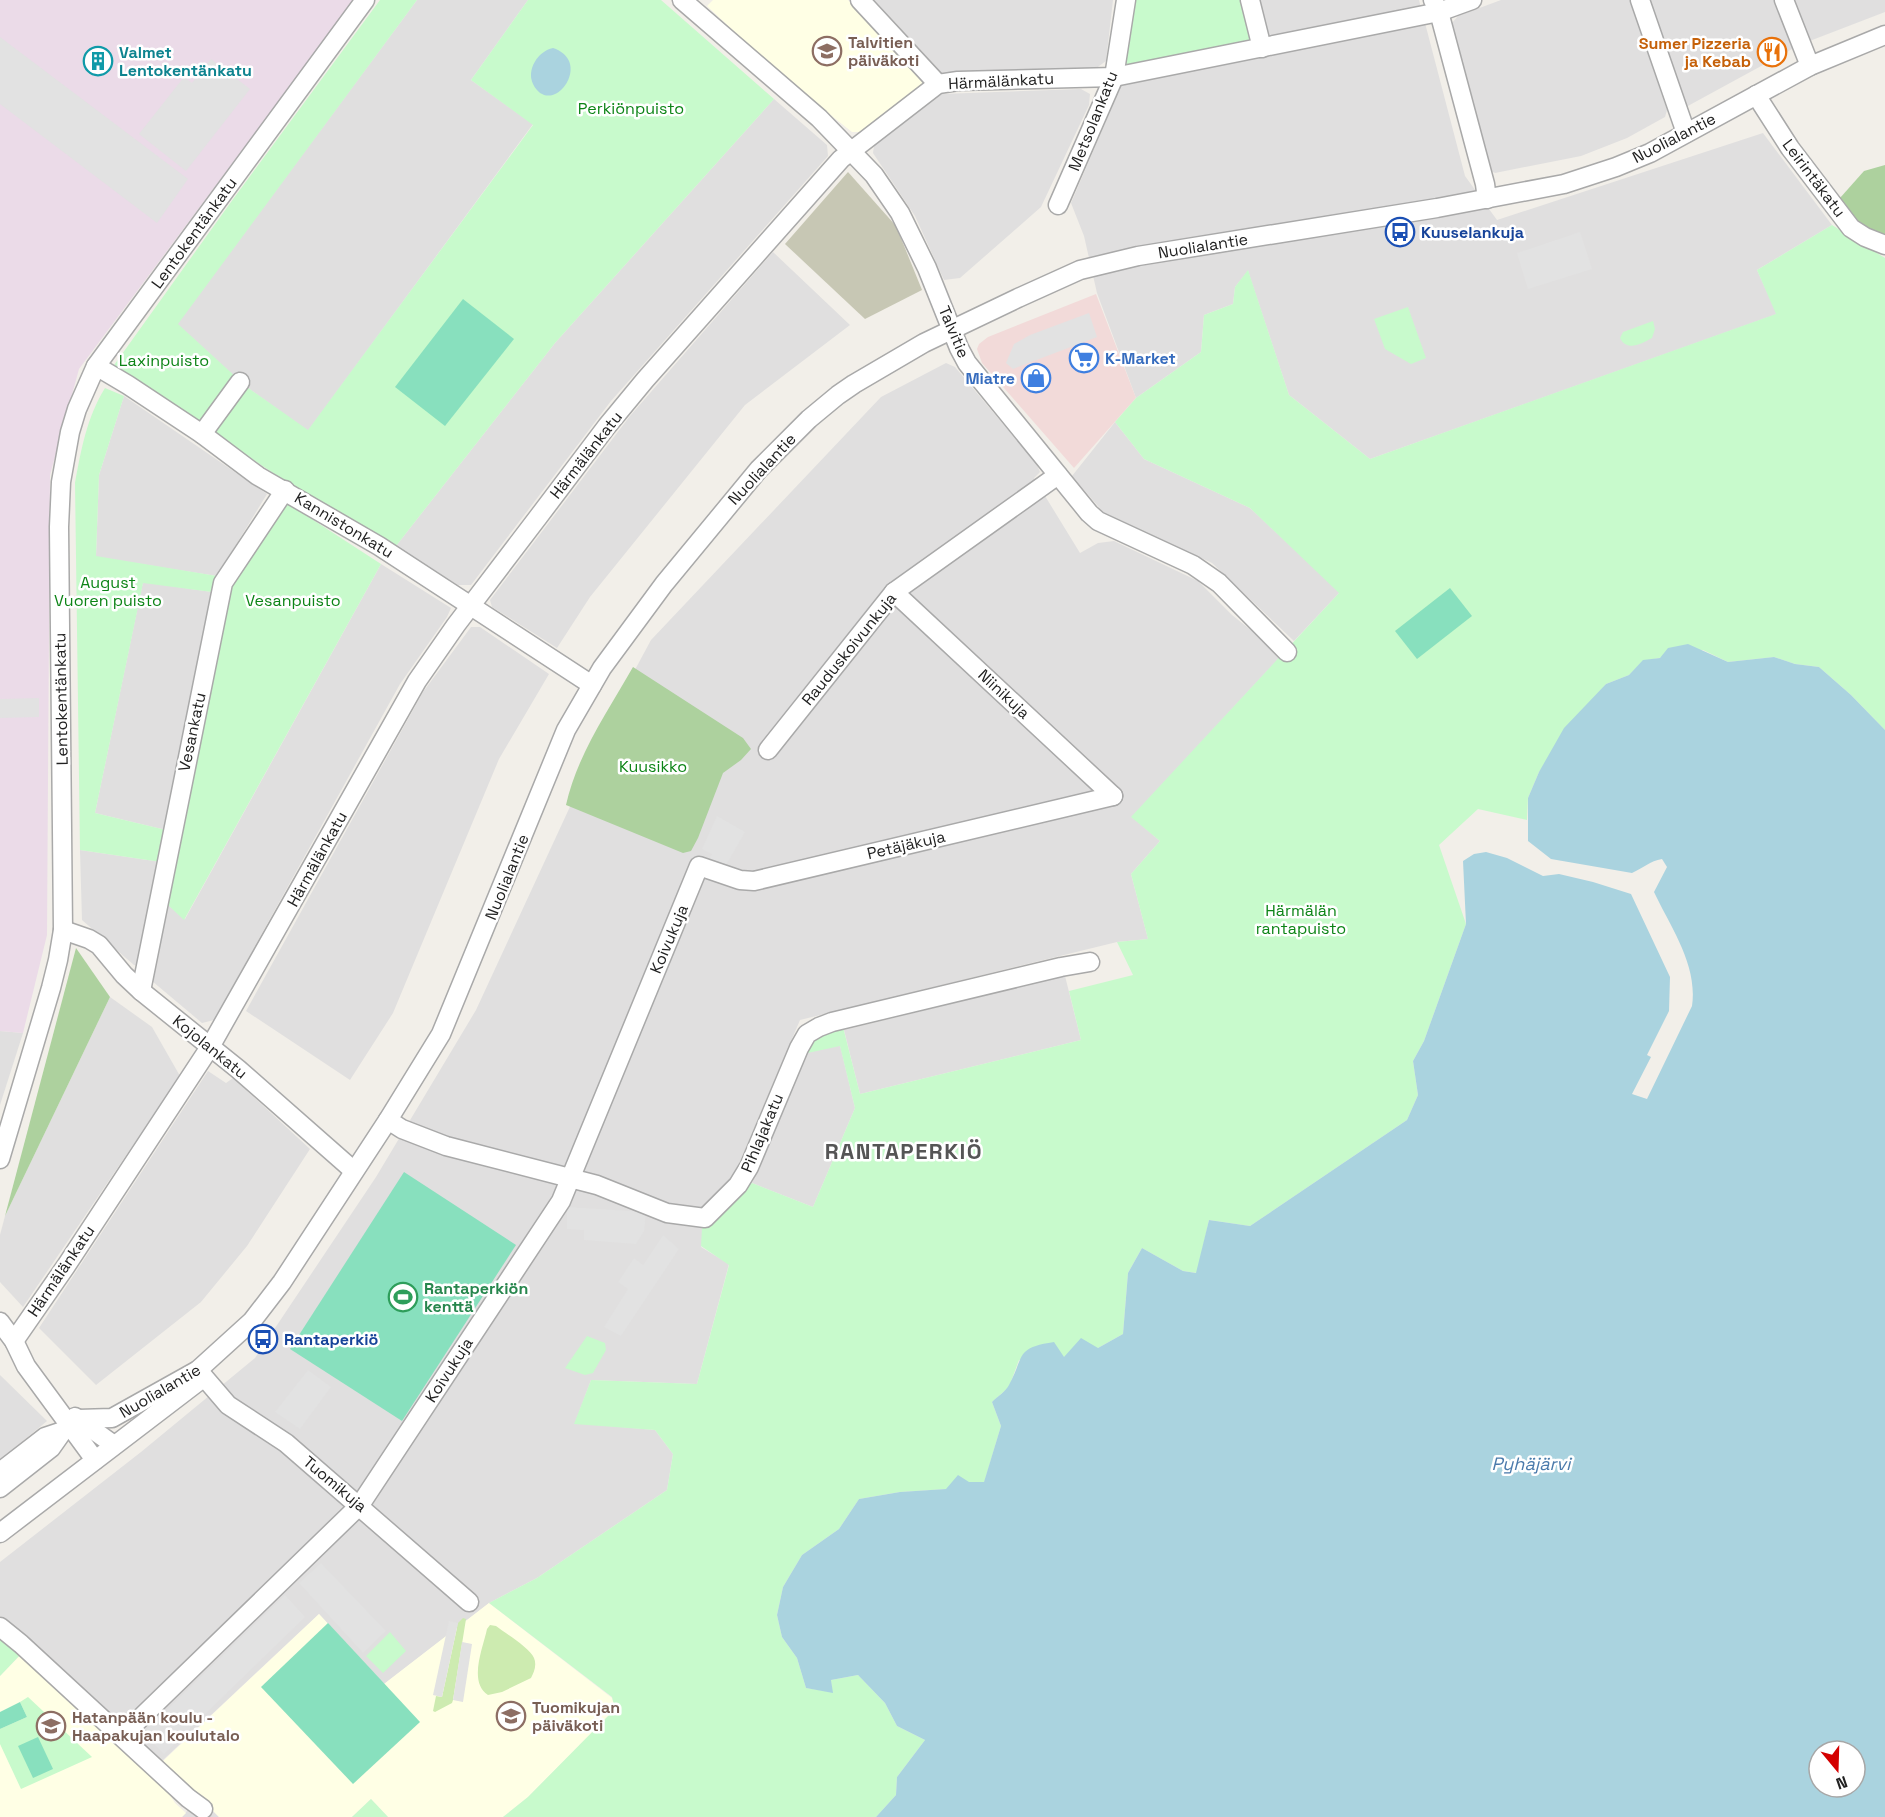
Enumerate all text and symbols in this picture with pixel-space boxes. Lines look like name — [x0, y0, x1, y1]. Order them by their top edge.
place label: Talvitien päiväkoti — [848, 32, 919, 71]
place label: Sumer Pizzeria ja Kebab — [1639, 33, 1751, 72]
school or university icon: Talvitien päiväkoti — [811, 35, 843, 67]
restaurant icon: Sumer Pizzeria ja Kebab — [1756, 36, 1788, 68]
place label: Valmet Lentokentänkatu — [119, 42, 252, 81]
building icon: Valmet Lentokentänkatu — [82, 45, 114, 77]
street label: Härmälänkatu — [948, 68, 1054, 94]
street label: Metsolankatu — [1063, 68, 1123, 174]
park label: Perkiönpuisto — [578, 98, 684, 119]
street label: Nuolialantie — [1629, 108, 1719, 168]
street label: Leirintäkatu — [1778, 135, 1850, 221]
street label: Lentokentänkatu — [147, 173, 241, 293]
bus stop icon: Kuuselankuja — [1384, 216, 1416, 248]
place label: Kuuselankuja — [1421, 222, 1524, 243]
street label: Nuolialantie — [1157, 229, 1249, 263]
street label: Talvitie — [934, 303, 974, 361]
supermarket icon: K-Market — [1068, 342, 1100, 374]
place label: K-Market — [1105, 348, 1176, 369]
park label: Laxinpuisto — [119, 350, 209, 371]
shop icon: Miatre — [1020, 362, 1052, 394]
place label: Miatre — [965, 368, 1015, 389]
street label: Härmälänkatu — [545, 407, 627, 503]
street label: Nuolialantie — [723, 429, 801, 509]
street label: Kannistonkatu — [291, 487, 397, 563]
park label: August Vuoren puisto — [54, 572, 162, 611]
street label: Rauduskoivunkuja — [797, 588, 901, 710]
park label: Vesanpuisto — [245, 590, 341, 611]
street label: Lentokentänkatu — [49, 633, 73, 765]
street label: Niinikuja — [974, 665, 1034, 723]
street label: Vesankatu — [173, 690, 211, 774]
park label: Kuusikko — [619, 756, 687, 777]
street label: Härmälänkatu — [282, 808, 352, 910]
street label: Petäjäkuja — [865, 826, 947, 864]
street label: Nuolialantie — [480, 831, 534, 923]
park label: Härmälän rantapuisto — [1256, 900, 1346, 939]
street label: Koivukuja — [645, 901, 693, 977]
street label: Kojolankatu — [168, 1010, 252, 1084]
street label: Pihlajakatu — [736, 1090, 788, 1176]
district label: RANTAPERKIÖ — [825, 1137, 983, 1165]
street label: Härmälänkatu — [23, 1221, 99, 1321]
place label: Rantaperkiön kenttä — [424, 1278, 528, 1317]
sports icon: Rantaperkiön kenttä — [387, 1281, 419, 1313]
bus stop icon: Rantaperkiö — [247, 1323, 279, 1355]
place label: Rantaperkiö — [284, 1329, 379, 1350]
street label: Koivukuja — [420, 1334, 478, 1406]
street label: Nuolialantie — [115, 1359, 205, 1423]
street label: Tuomikuja — [299, 1451, 371, 1517]
water label: Pyhäjärvi — [1492, 1452, 1573, 1475]
place label: Tuomikujan päiväkoti — [532, 1697, 620, 1736]
school or university icon: Tuomikujan päiväkoti — [495, 1700, 527, 1732]
place label: Hatanpään koulu - Haapakujan koulutalo — [72, 1707, 240, 1746]
school or university icon: Hatanpään koulu - Haapakujan koulutalo — [35, 1710, 67, 1742]
north arrow — [1807, 1739, 1867, 1799]
text: N — [1833, 1771, 1850, 1794]

